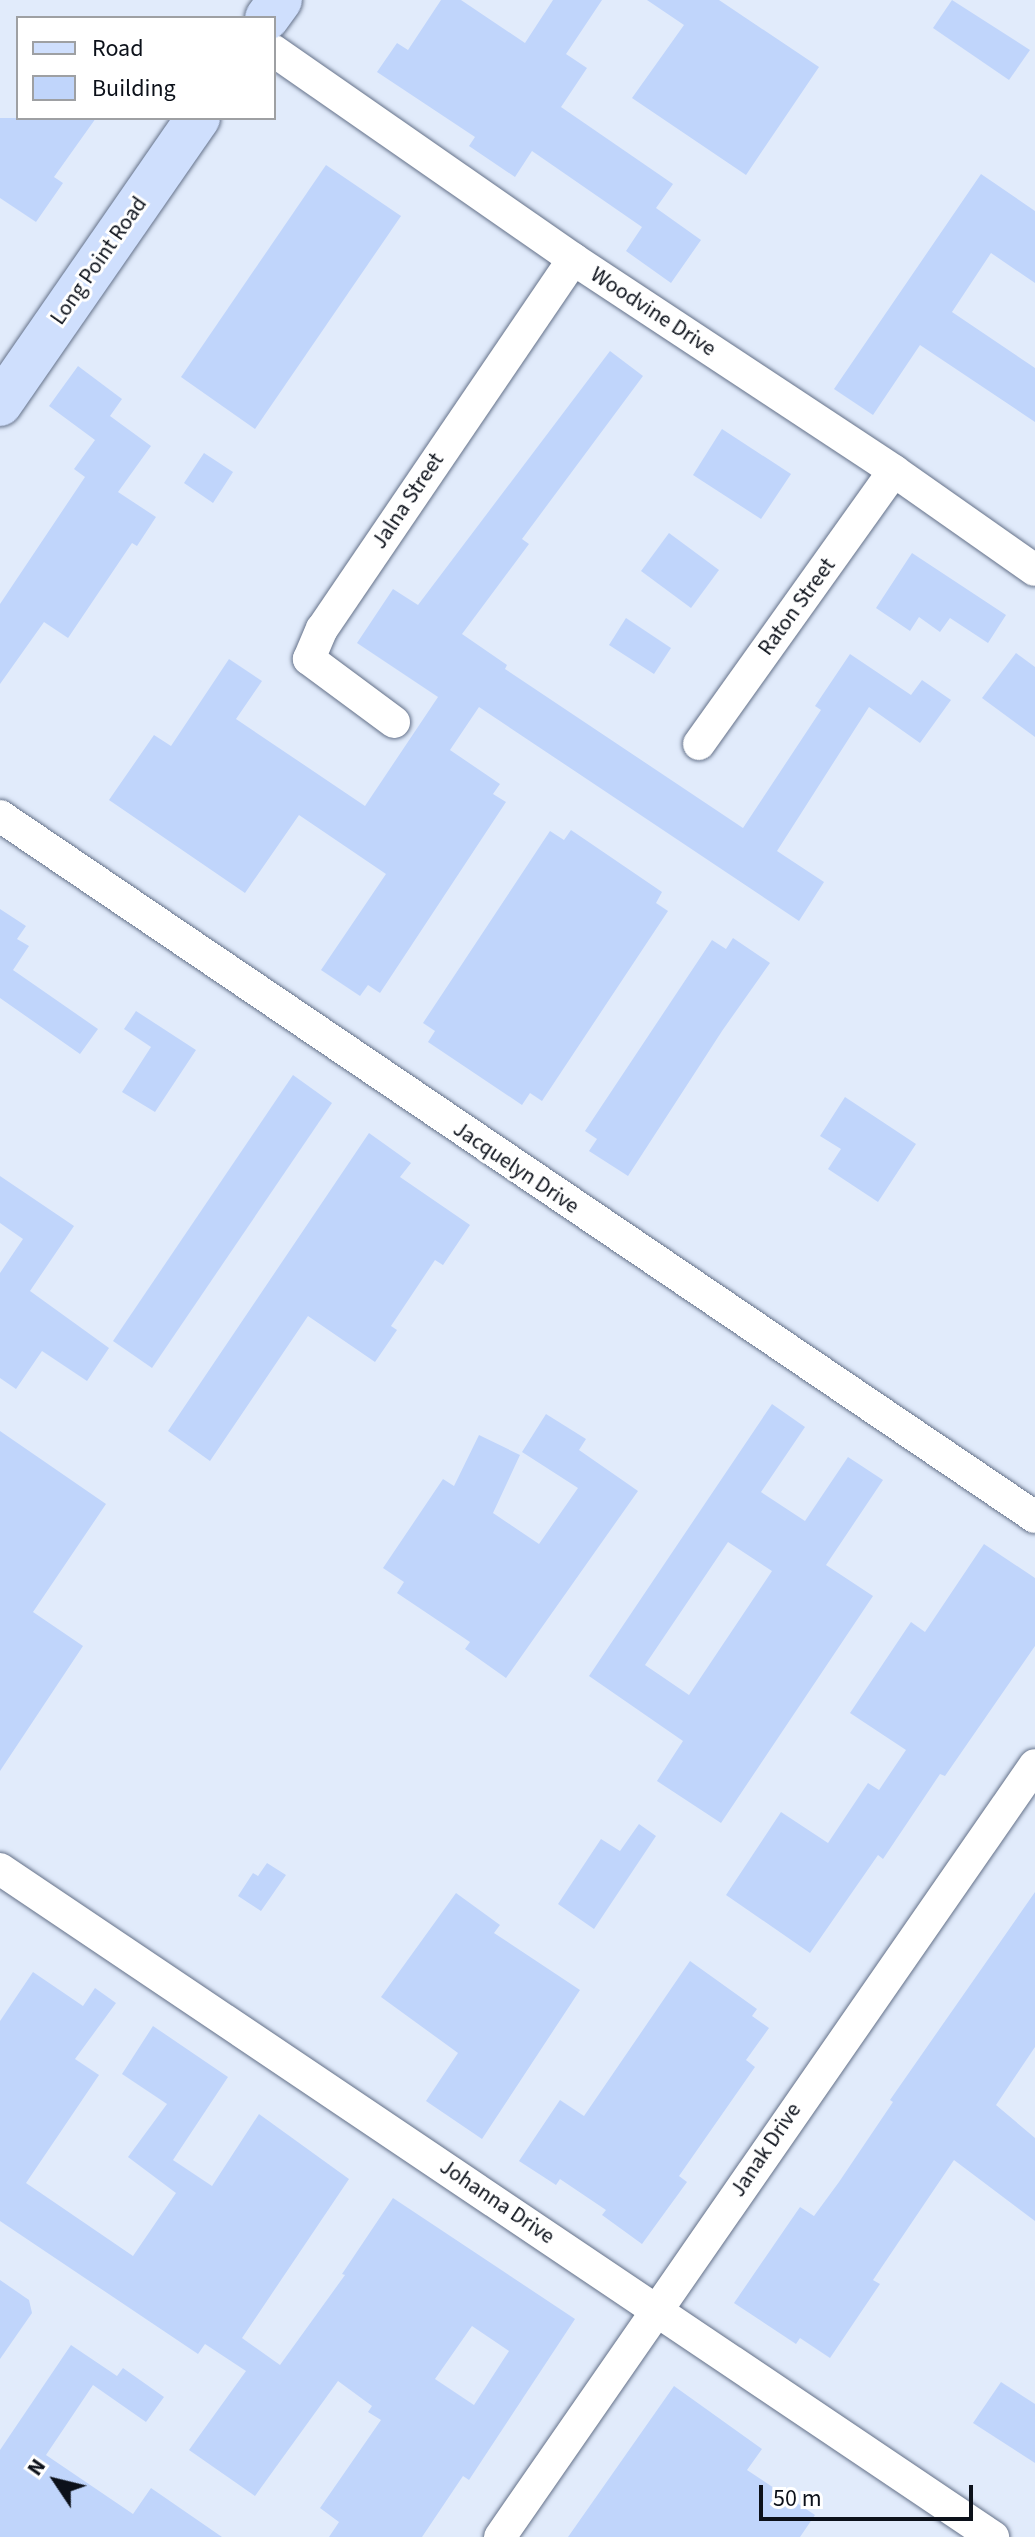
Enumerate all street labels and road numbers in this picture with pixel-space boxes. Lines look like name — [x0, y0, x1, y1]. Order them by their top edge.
street label: Long Point Road — [45, 192, 153, 330]
street label: Woodvine Drive — [585, 262, 721, 362]
street label: Jalna Street — [366, 448, 450, 554]
street label: Raton Street — [753, 553, 841, 661]
street label: Jacquelyn Drive — [448, 1116, 584, 1220]
street label: Janak Drive — [725, 2098, 807, 2202]
street label: Johanna Drive — [435, 2154, 559, 2250]

